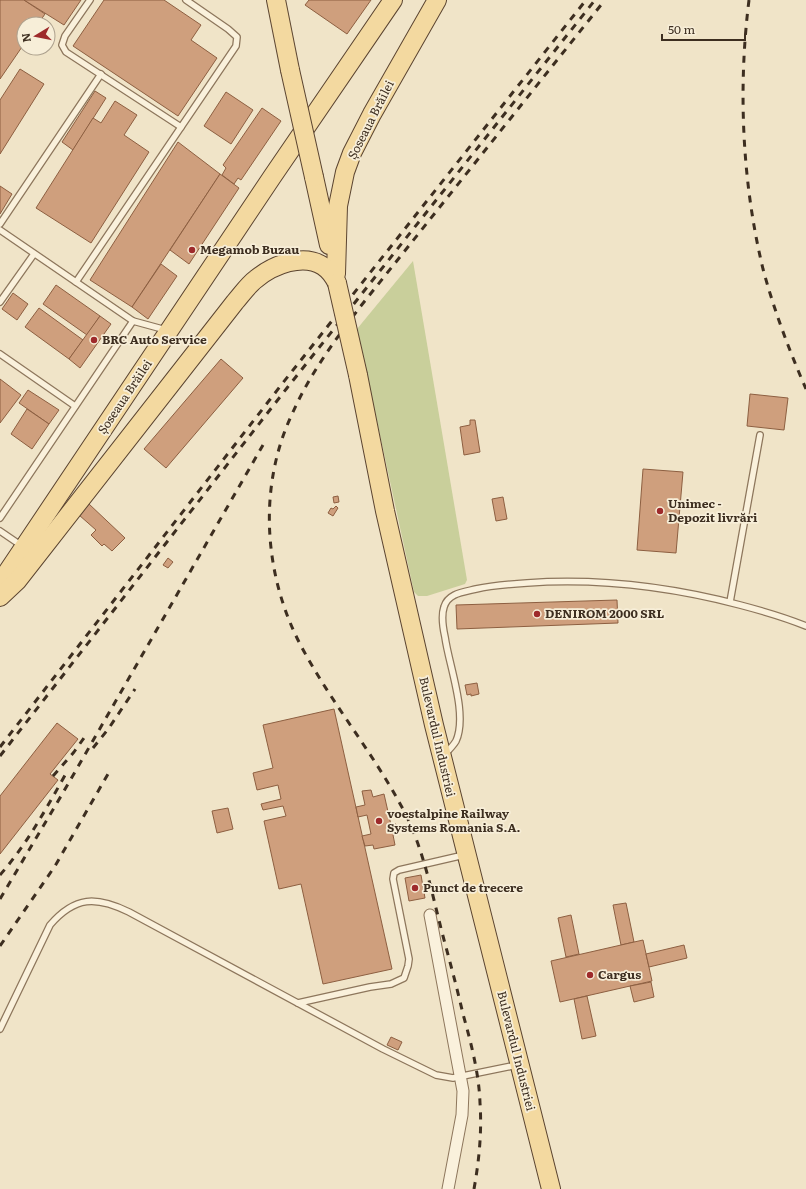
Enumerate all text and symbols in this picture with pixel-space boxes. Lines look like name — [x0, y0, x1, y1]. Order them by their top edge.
north arrow — [16, 16, 56, 56]
scale bar — [662, 16, 745, 42]
text: 50 m — [668, 20, 695, 38]
text: N — [16, 32, 34, 44]
street label: Șoseaua Brăilei — [342, 77, 398, 162]
place label: Megamob Buzau — [200, 240, 299, 258]
marker: Megamob Buzau — [187, 245, 197, 255]
place label: BRC Auto Service — [102, 330, 207, 348]
marker: BRC Auto Service — [89, 335, 99, 345]
street label: Șoseaua Brăilei — [93, 356, 156, 437]
place label: Unimec - Depozit livrări — [668, 494, 758, 526]
marker: Unimec - Depozit livrări — [655, 506, 665, 516]
place label: DENIROM 2000 SRL — [545, 604, 665, 622]
marker: DENIROM 2000 SRL — [532, 609, 542, 619]
street label: Bulevardul Industriei — [415, 675, 461, 799]
place label: voestalpine Railway Systems Romania S.A. — [387, 804, 521, 836]
marker: voestalpine Railway Systems Romania S.A. — [374, 816, 384, 826]
place label: Punct de trecere — [423, 878, 523, 896]
marker: Punct de trecere — [410, 883, 420, 893]
place label: Cargus — [598, 965, 641, 983]
marker: Cargus — [585, 970, 595, 980]
street label: Bulevardul Industriei — [493, 989, 541, 1113]

